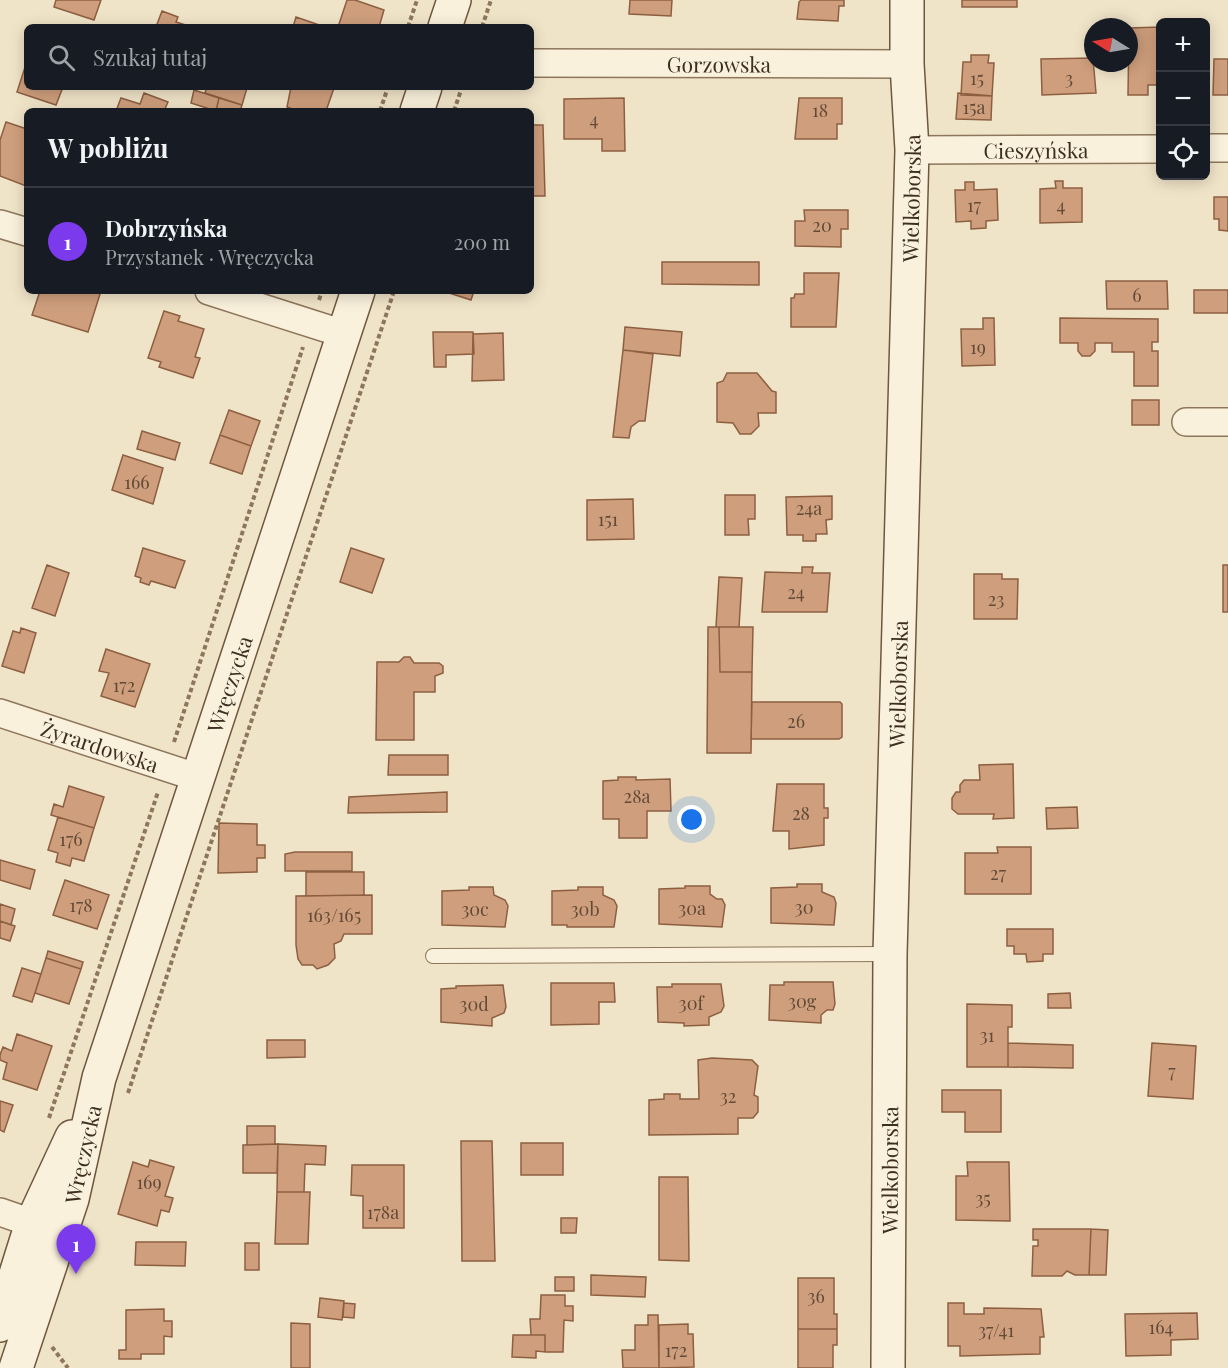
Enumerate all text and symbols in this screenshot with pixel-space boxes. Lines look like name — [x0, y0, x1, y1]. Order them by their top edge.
north arrow — [1084, 18, 1138, 72]
map controls — [1156, 18, 1210, 180]
button: + — [1156, 18, 1210, 72]
search box — [24, 24, 534, 90]
icon: search — [45, 41, 78, 74]
text: Szukaj tutaj — [93, 42, 207, 72]
street label: Gorzowska — [667, 49, 772, 78]
house number: 15 — [970, 66, 984, 90]
house number: 3 — [1065, 66, 1073, 90]
button: − — [1156, 72, 1210, 126]
house number: 15a — [963, 95, 985, 119]
house number: 18 — [812, 98, 828, 122]
house number: 4 — [590, 107, 599, 131]
button: locate — [1156, 126, 1210, 180]
text: W pobliżu — [48, 130, 169, 165]
street label: Wielkoborska — [895, 133, 926, 264]
street label: Cieszyńska — [983, 135, 1089, 164]
house number: 17 — [967, 193, 982, 217]
house number: 4 — [1057, 193, 1066, 217]
text: Dobrzyńska — [105, 213, 227, 243]
house number: 20 — [812, 213, 832, 237]
text: 1 — [64, 228, 71, 255]
text: 200 m — [454, 228, 510, 255]
text: Przystanek · Wręczycka — [105, 243, 314, 270]
house number: 6 — [1132, 283, 1142, 307]
house number: 19 — [970, 335, 986, 359]
house number: 166 — [124, 470, 150, 494]
house number: 24a — [796, 496, 822, 520]
house number: 151 — [598, 507, 619, 531]
house number: 24 — [787, 580, 805, 604]
house number: 23 — [988, 587, 1004, 611]
street label: Wielkoborska — [882, 619, 913, 749]
street label: Wręczycka — [199, 631, 258, 737]
house number: 172 — [113, 673, 135, 697]
house number: 26 — [787, 709, 805, 733]
street label: Żyrardowska — [37, 713, 163, 778]
house number: 28a — [624, 784, 651, 808]
house number: 28 — [792, 801, 810, 825]
your location — [677, 805, 706, 834]
house number: 176 — [59, 827, 83, 851]
house number: 27 — [990, 861, 1007, 885]
house number: 178 — [69, 893, 93, 917]
house number: 30 — [795, 895, 813, 919]
house number: 30a — [678, 896, 706, 920]
house number: 30c — [461, 897, 489, 921]
house number: 30b — [570, 897, 600, 921]
house number: 163/165 — [307, 903, 361, 927]
house number: 30g — [788, 989, 817, 1013]
house number: 30f — [679, 991, 705, 1015]
house number: 30d — [459, 992, 489, 1016]
house number: 31 — [980, 1023, 995, 1047]
house number: 7 — [1168, 1059, 1176, 1083]
house number: 32 — [720, 1084, 736, 1108]
street label: Wręczycka — [57, 1102, 107, 1207]
street label: Wielkoborska — [875, 1106, 903, 1235]
house number: 169 — [136, 1170, 162, 1194]
house number: 35 — [975, 1186, 991, 1210]
house number: 178a — [367, 1200, 399, 1224]
pin: 1 — [56, 1224, 96, 1274]
house number: 36 — [807, 1284, 825, 1308]
house number: 164 — [1149, 1315, 1174, 1339]
house number: 37/41 — [978, 1318, 1014, 1342]
house number: 172 — [665, 1338, 687, 1362]

